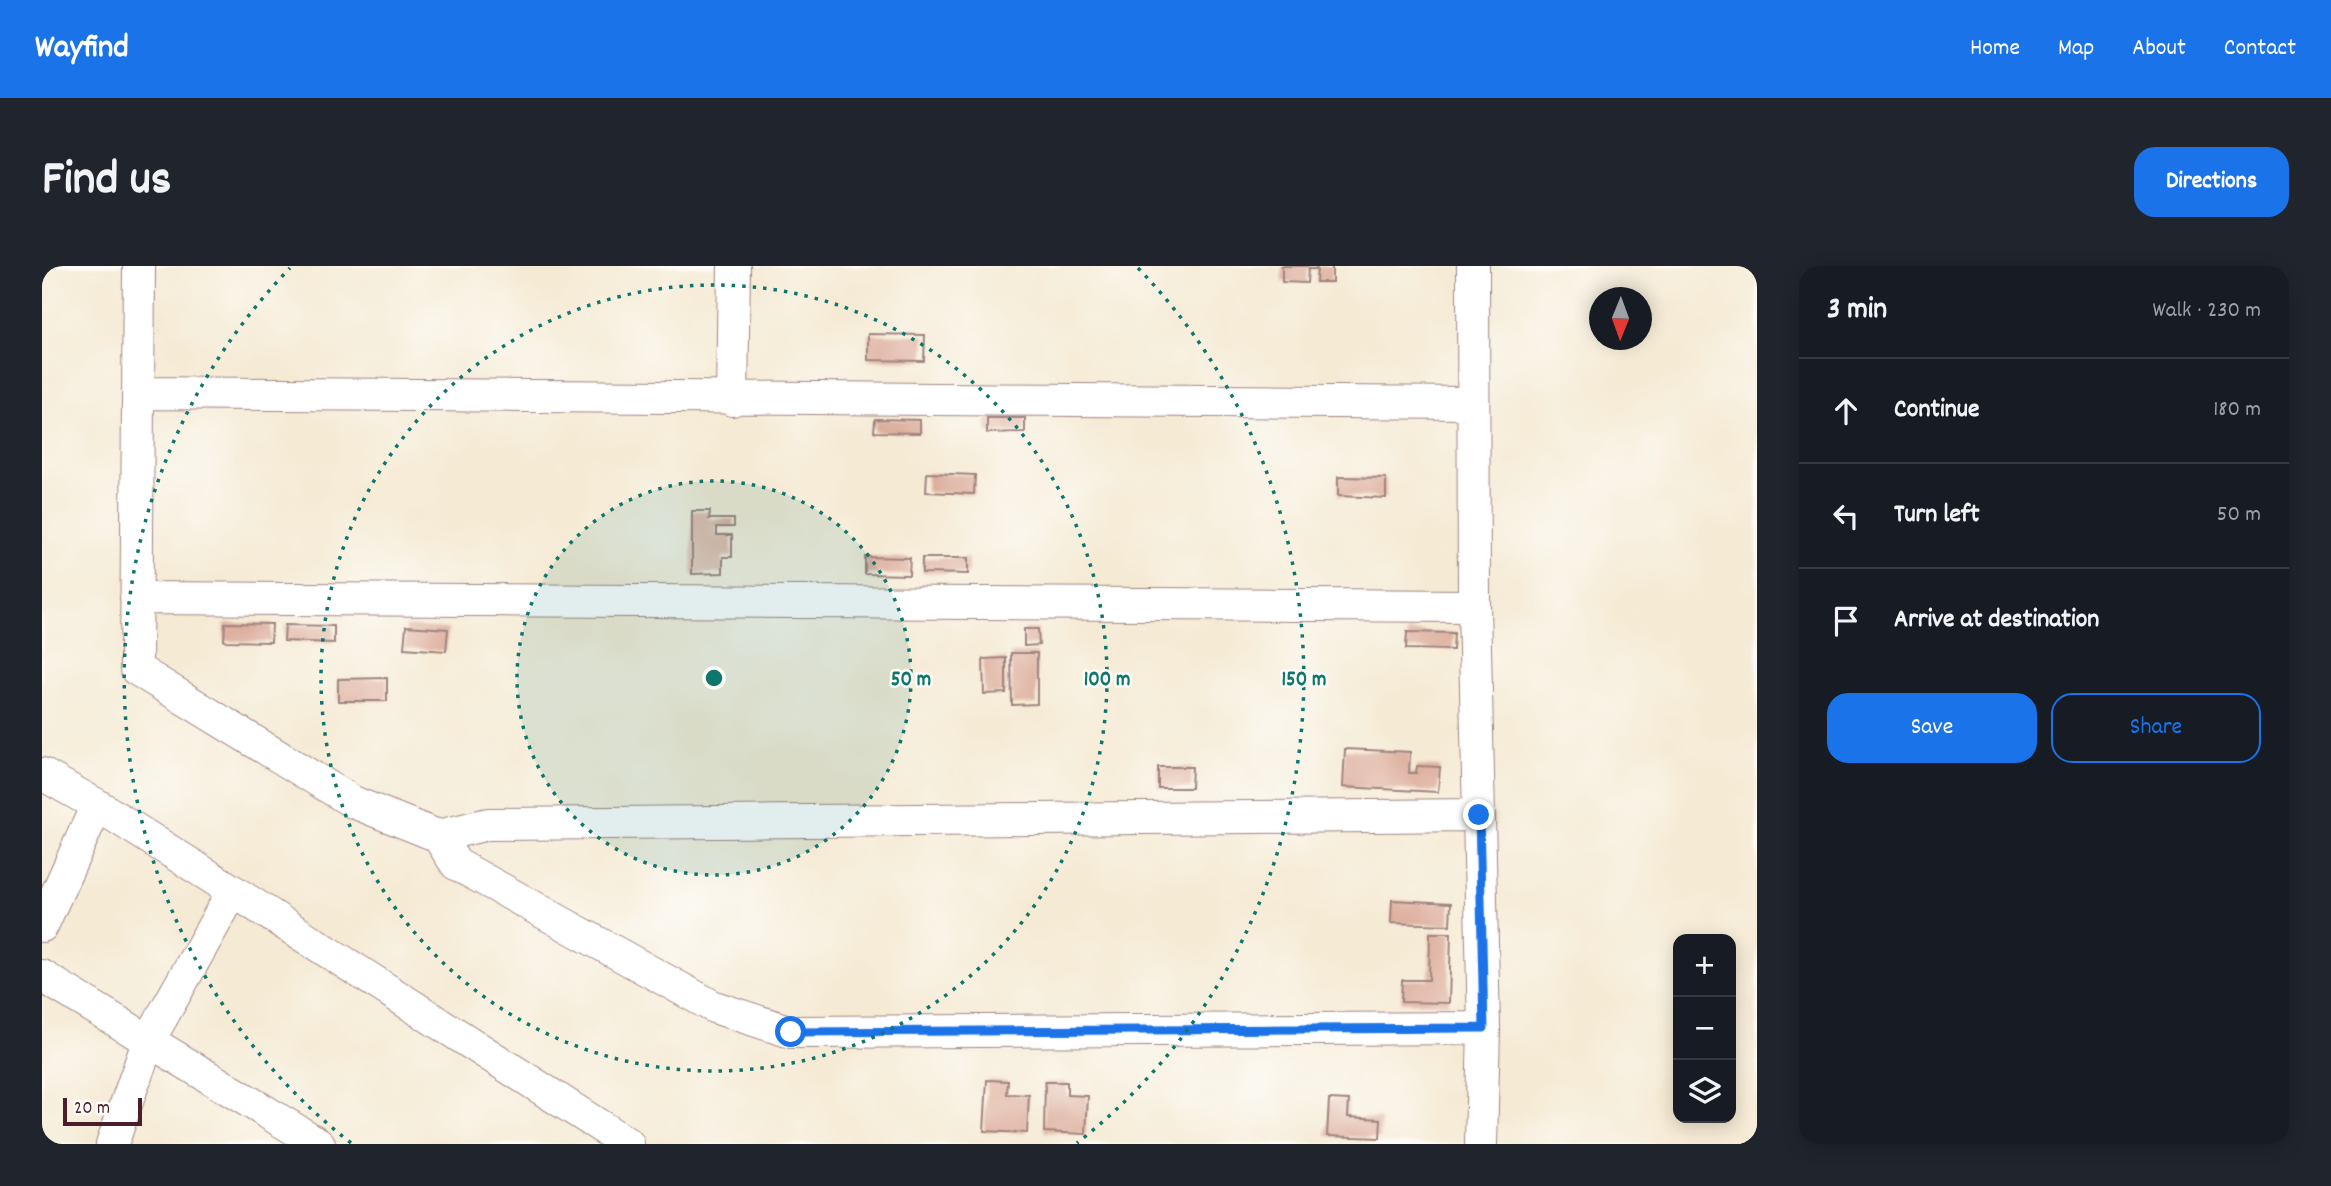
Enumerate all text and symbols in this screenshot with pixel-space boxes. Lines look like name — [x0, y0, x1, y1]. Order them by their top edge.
text: Wayfind — [35, 26, 129, 73]
text: Home — [1970, 32, 2020, 66]
text: Map — [2058, 32, 2094, 66]
text: About — [2132, 32, 2186, 66]
text: Contact — [2224, 32, 2296, 66]
text: Find us — [42, 147, 171, 217]
button: Directions — [2134, 147, 2289, 217]
north arrow — [1589, 287, 1652, 350]
text: 3 min — [1827, 290, 1887, 333]
text: Walk · 230 m — [2152, 295, 2261, 328]
icon: ahead — [1827, 392, 1865, 430]
text: Continue — [1894, 392, 1979, 429]
text: 180 m — [2213, 394, 2261, 427]
icon: left — [1827, 497, 1865, 535]
text: Turn left — [1894, 497, 1980, 534]
text: 50 m — [2217, 499, 2261, 532]
icon: arrive — [1827, 602, 1865, 640]
text: Arrive at destination — [1894, 602, 2099, 639]
centre of rings — [702, 666, 726, 690]
text: 50 m — [891, 666, 931, 696]
text: 100 m — [1084, 666, 1130, 696]
text: 150 m — [1281, 666, 1327, 696]
button: Save — [1827, 693, 2037, 763]
button: Share — [2051, 693, 2261, 763]
route end — [1463, 799, 1494, 830]
map controls — [1673, 934, 1736, 1123]
button: + — [1673, 934, 1736, 997]
button: − — [1673, 997, 1736, 1060]
route start — [775, 1016, 806, 1047]
button: layers — [1673, 1060, 1736, 1123]
scale bar — [63, 1095, 142, 1127]
text: 20 m — [74, 1096, 110, 1123]

